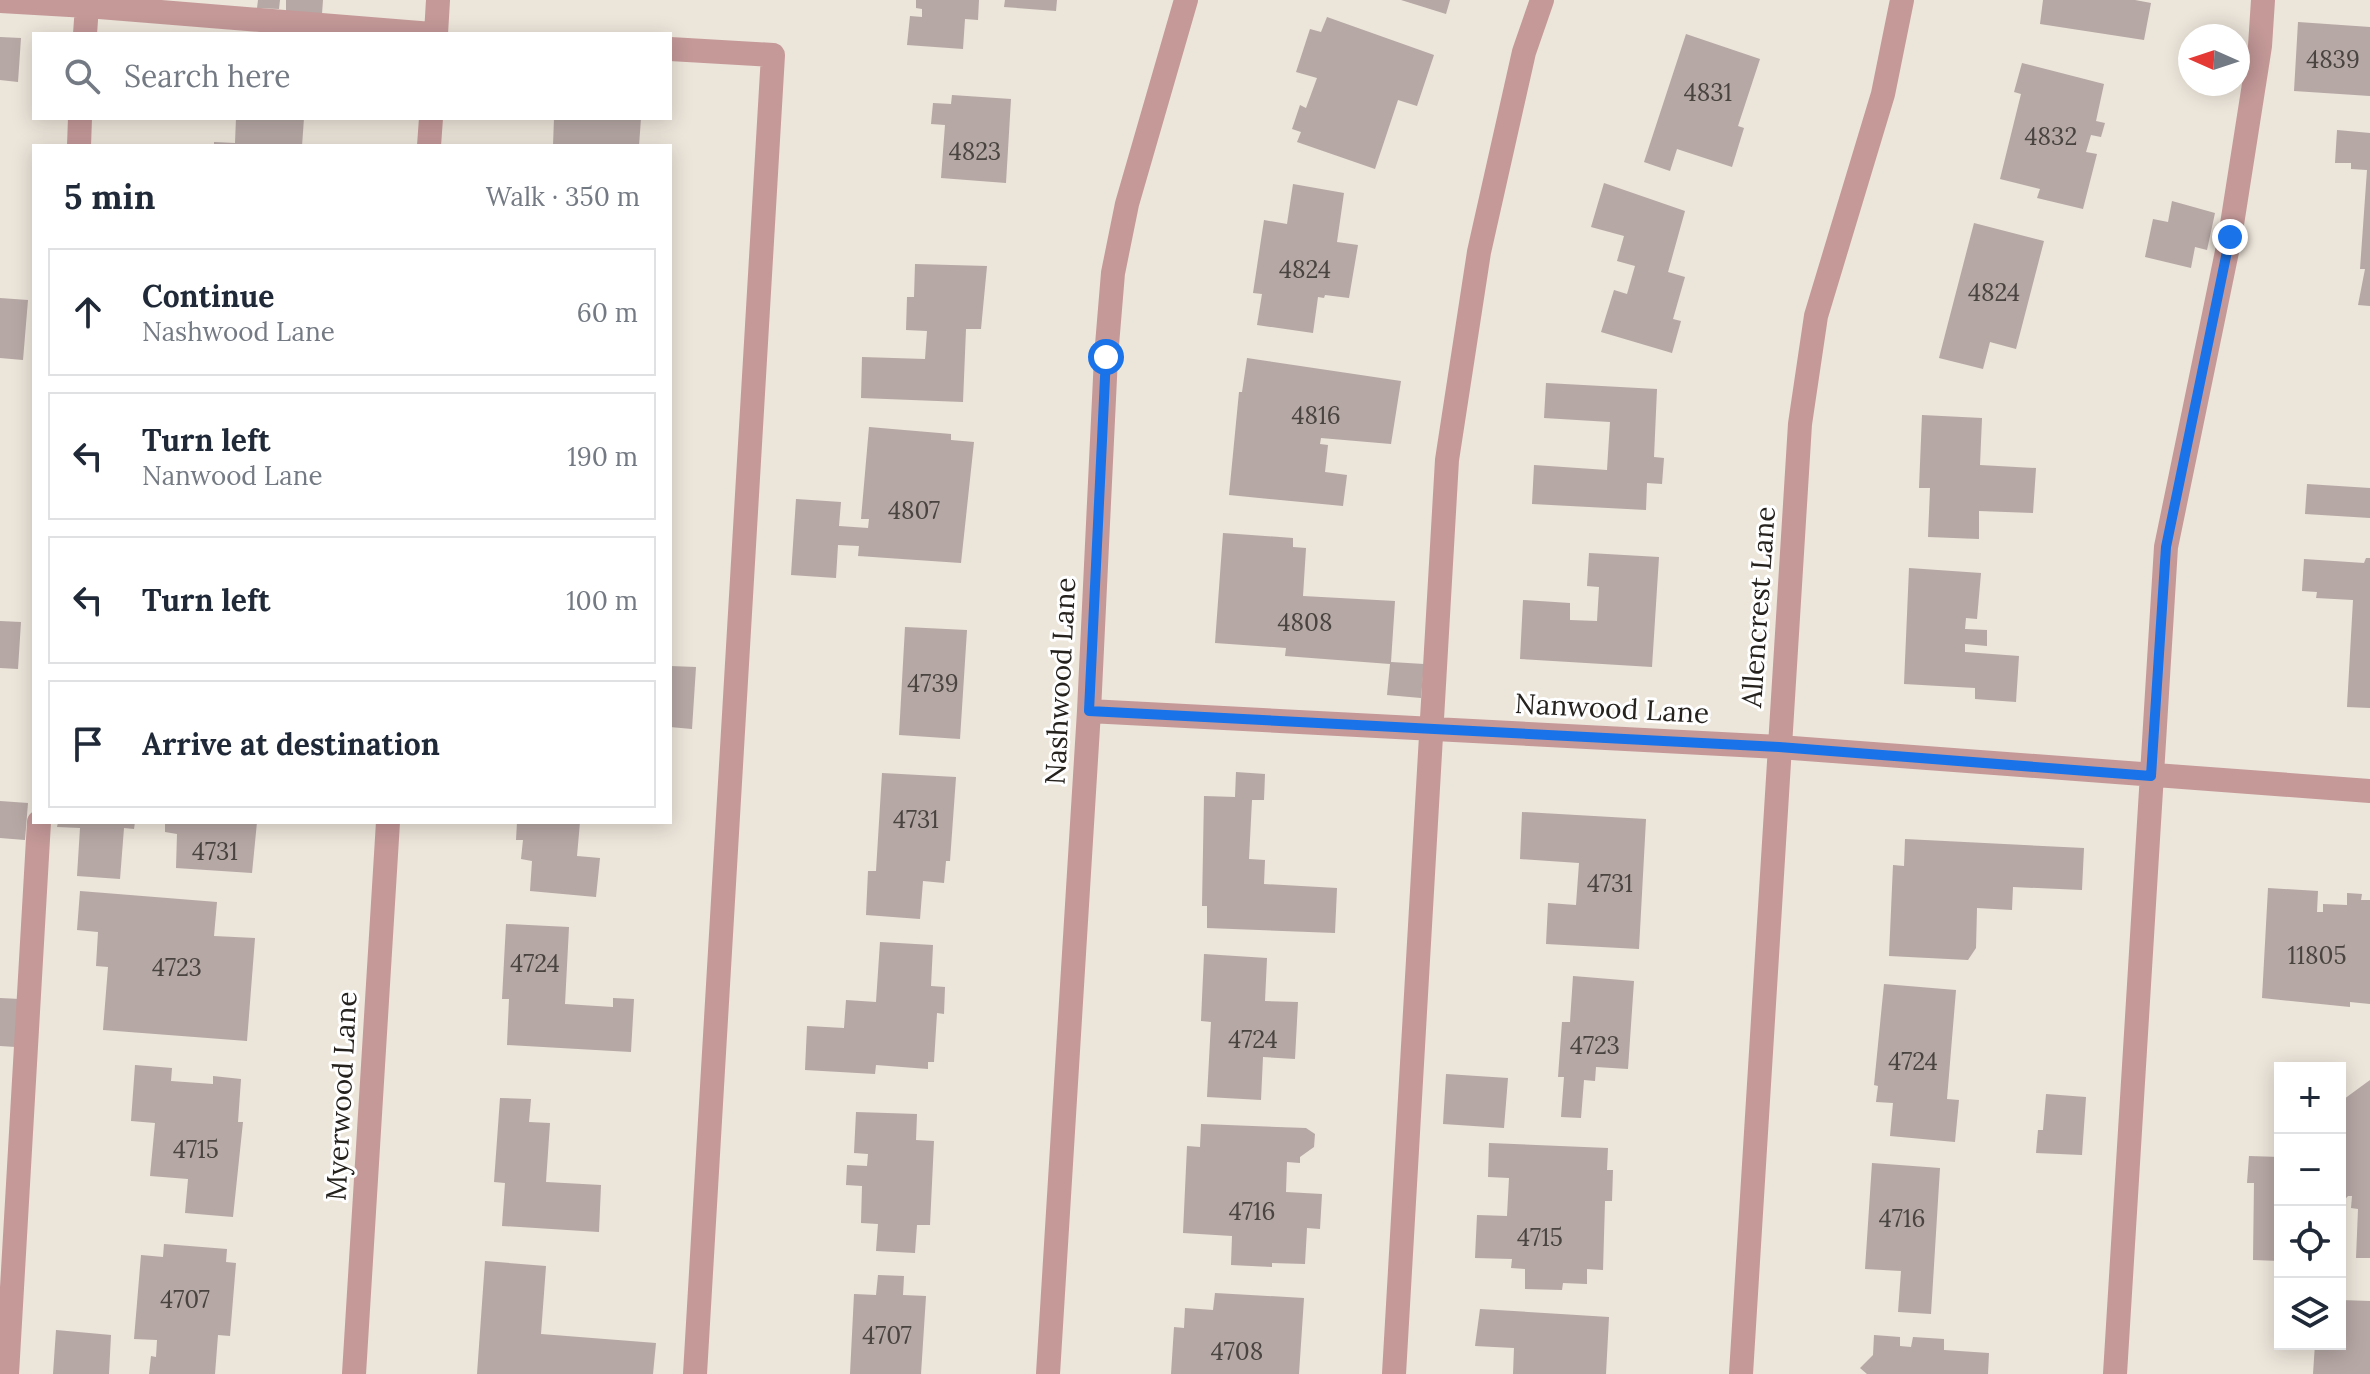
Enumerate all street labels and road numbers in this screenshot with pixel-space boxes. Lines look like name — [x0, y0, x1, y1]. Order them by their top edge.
street label: Allencrest Lane — [1733, 505, 1783, 710]
street label: Nashwood Lane — [1037, 576, 1083, 786]
street label: Nanwood Lane — [1514, 685, 1710, 731]
street label: Myerwood Lane — [318, 990, 364, 1202]

